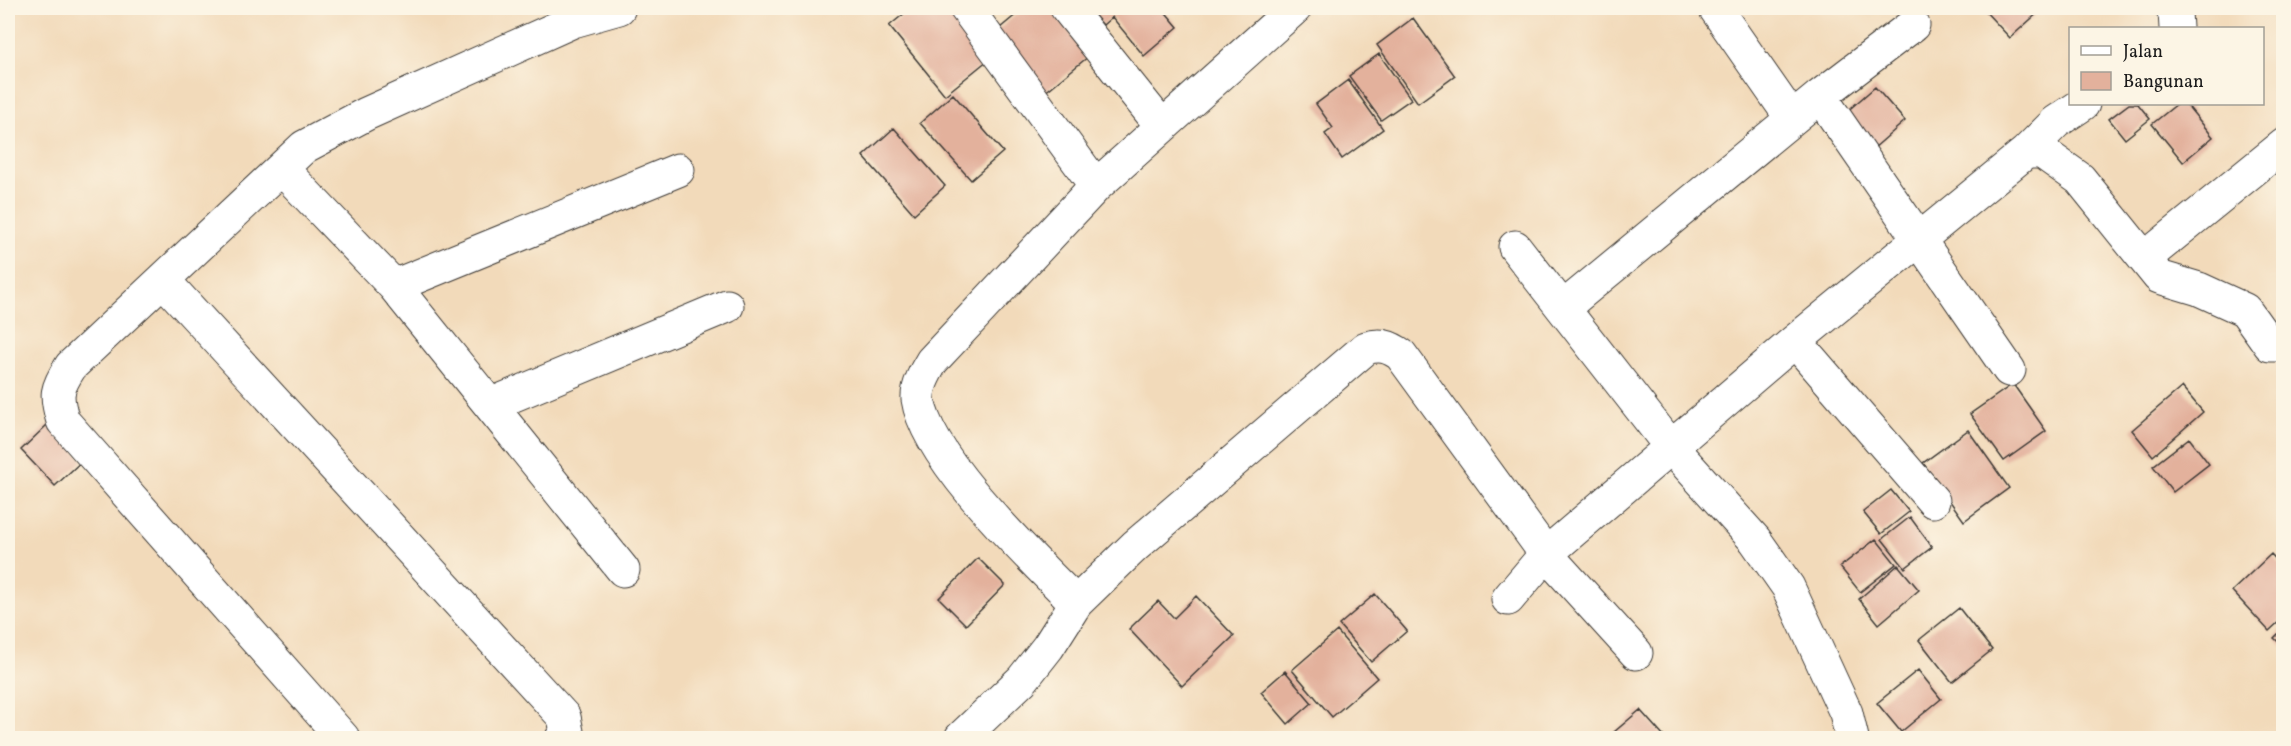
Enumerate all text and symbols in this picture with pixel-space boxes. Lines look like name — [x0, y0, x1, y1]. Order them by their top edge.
legend — [2069, 27, 2264, 105]
text: Jalan — [2123, 40, 2163, 65]
text: Bangunan — [2123, 70, 2204, 95]

